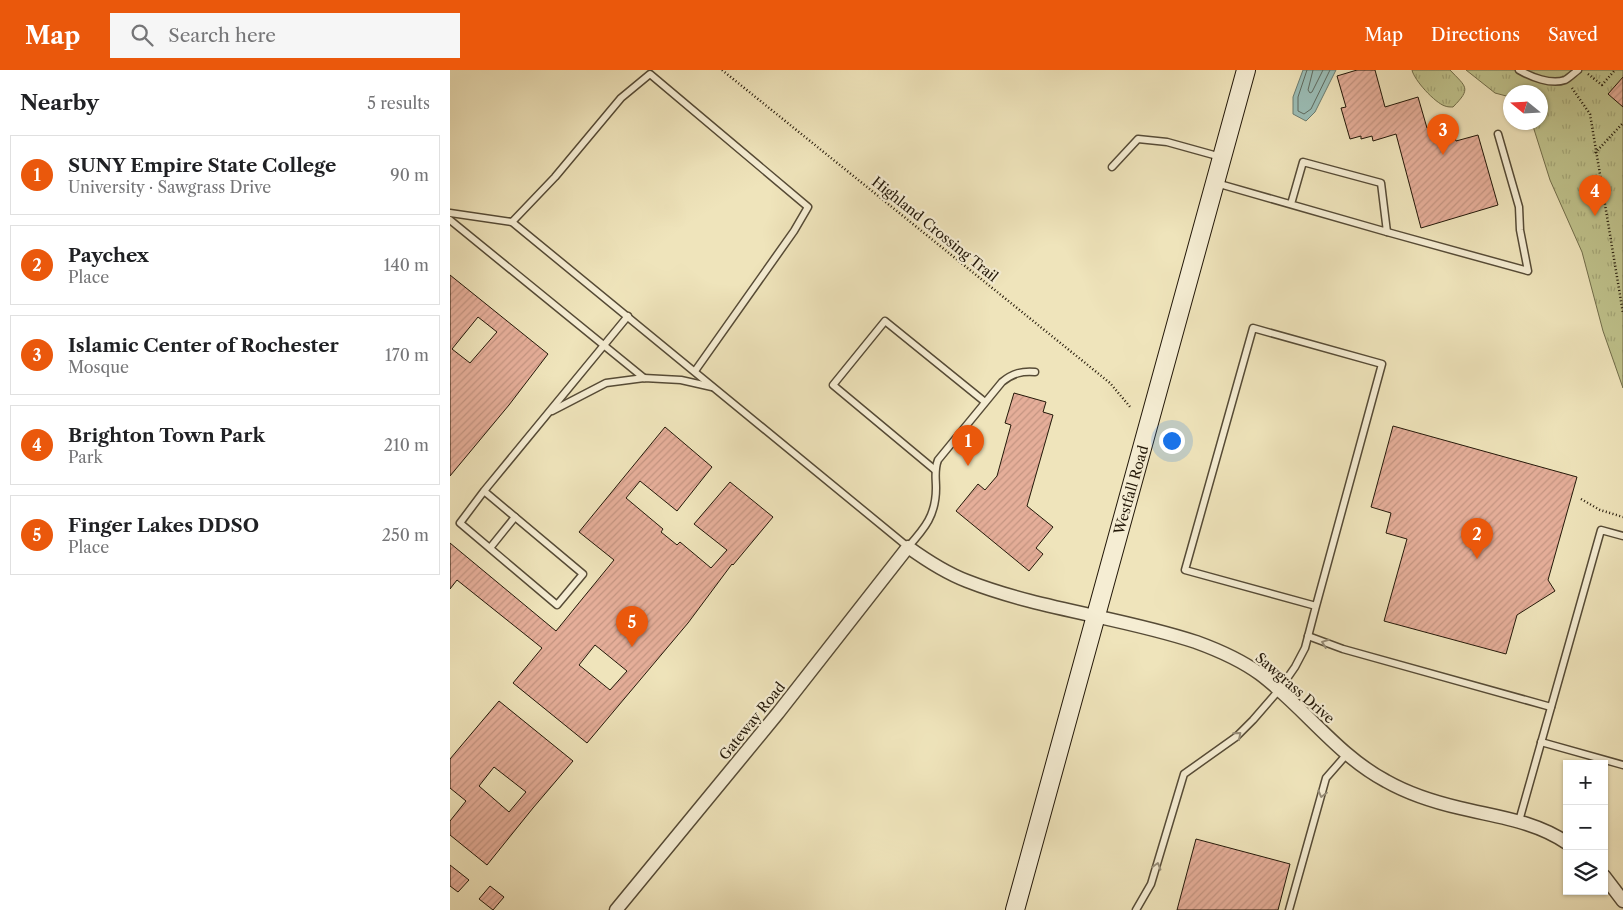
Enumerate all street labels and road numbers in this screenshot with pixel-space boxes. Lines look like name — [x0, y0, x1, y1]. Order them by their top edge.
street label: Highland Crossing Trail — [868, 173, 1002, 285]
street label: Westfall Road — [1109, 443, 1152, 538]
street label: Sawgrass Drive — [1252, 649, 1339, 728]
street label: Gateway Road — [715, 678, 789, 764]

